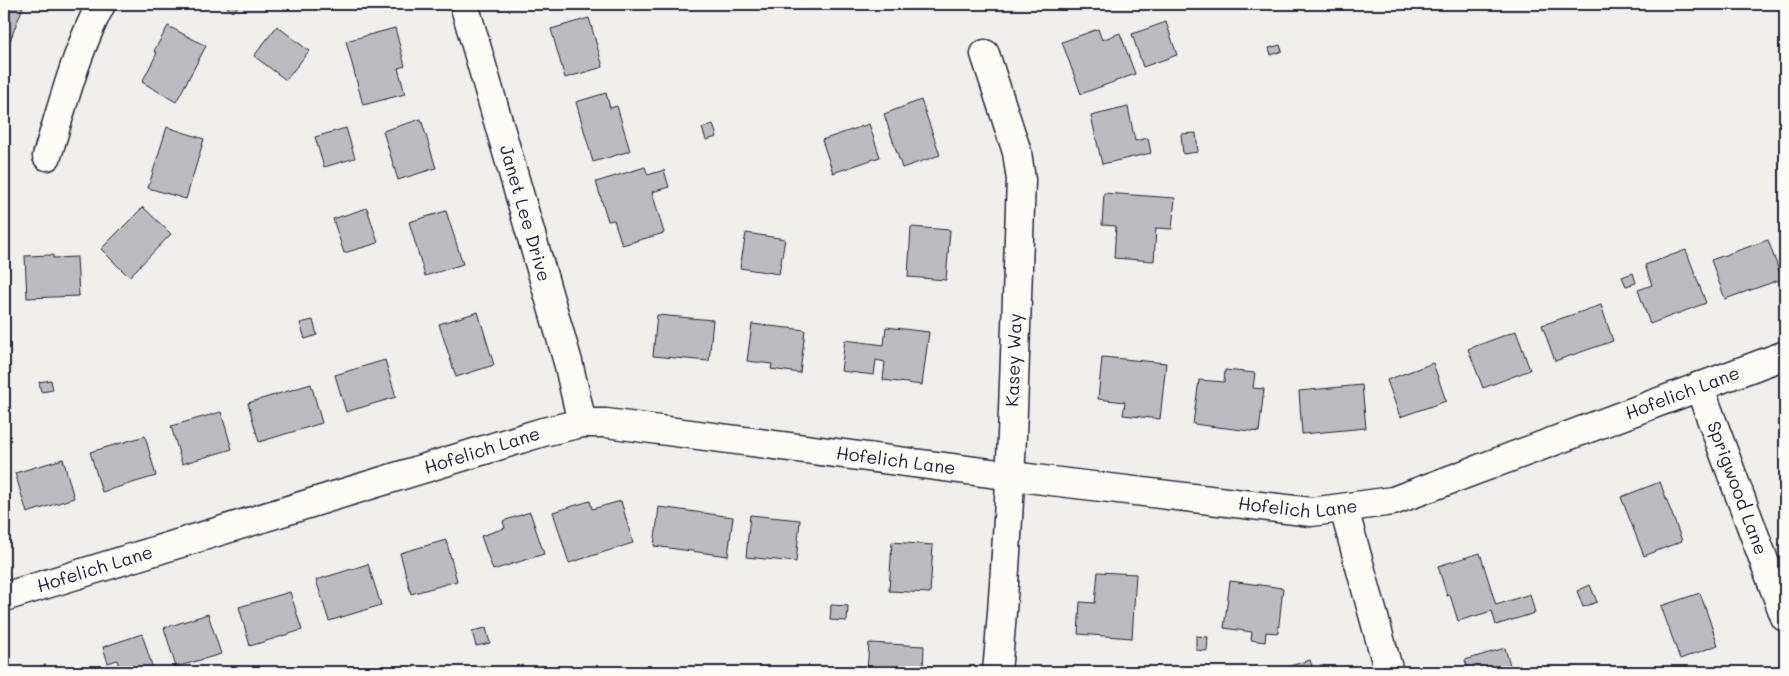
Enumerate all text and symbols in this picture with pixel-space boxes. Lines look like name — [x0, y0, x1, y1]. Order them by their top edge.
street label: Janet Lee Drive — [495, 142, 557, 284]
street label: Kasey Way — [999, 313, 1027, 407]
street label: Hofelich Lane — [1622, 360, 1743, 424]
street label: Sprigwood Lane — [1702, 418, 1774, 558]
street label: Hofelich Lane — [421, 421, 543, 479]
street label: Hofelich Lane — [835, 440, 957, 479]
street label: Hofelich Lane — [1237, 490, 1359, 523]
street label: Hofelich Lane — [34, 539, 155, 597]

